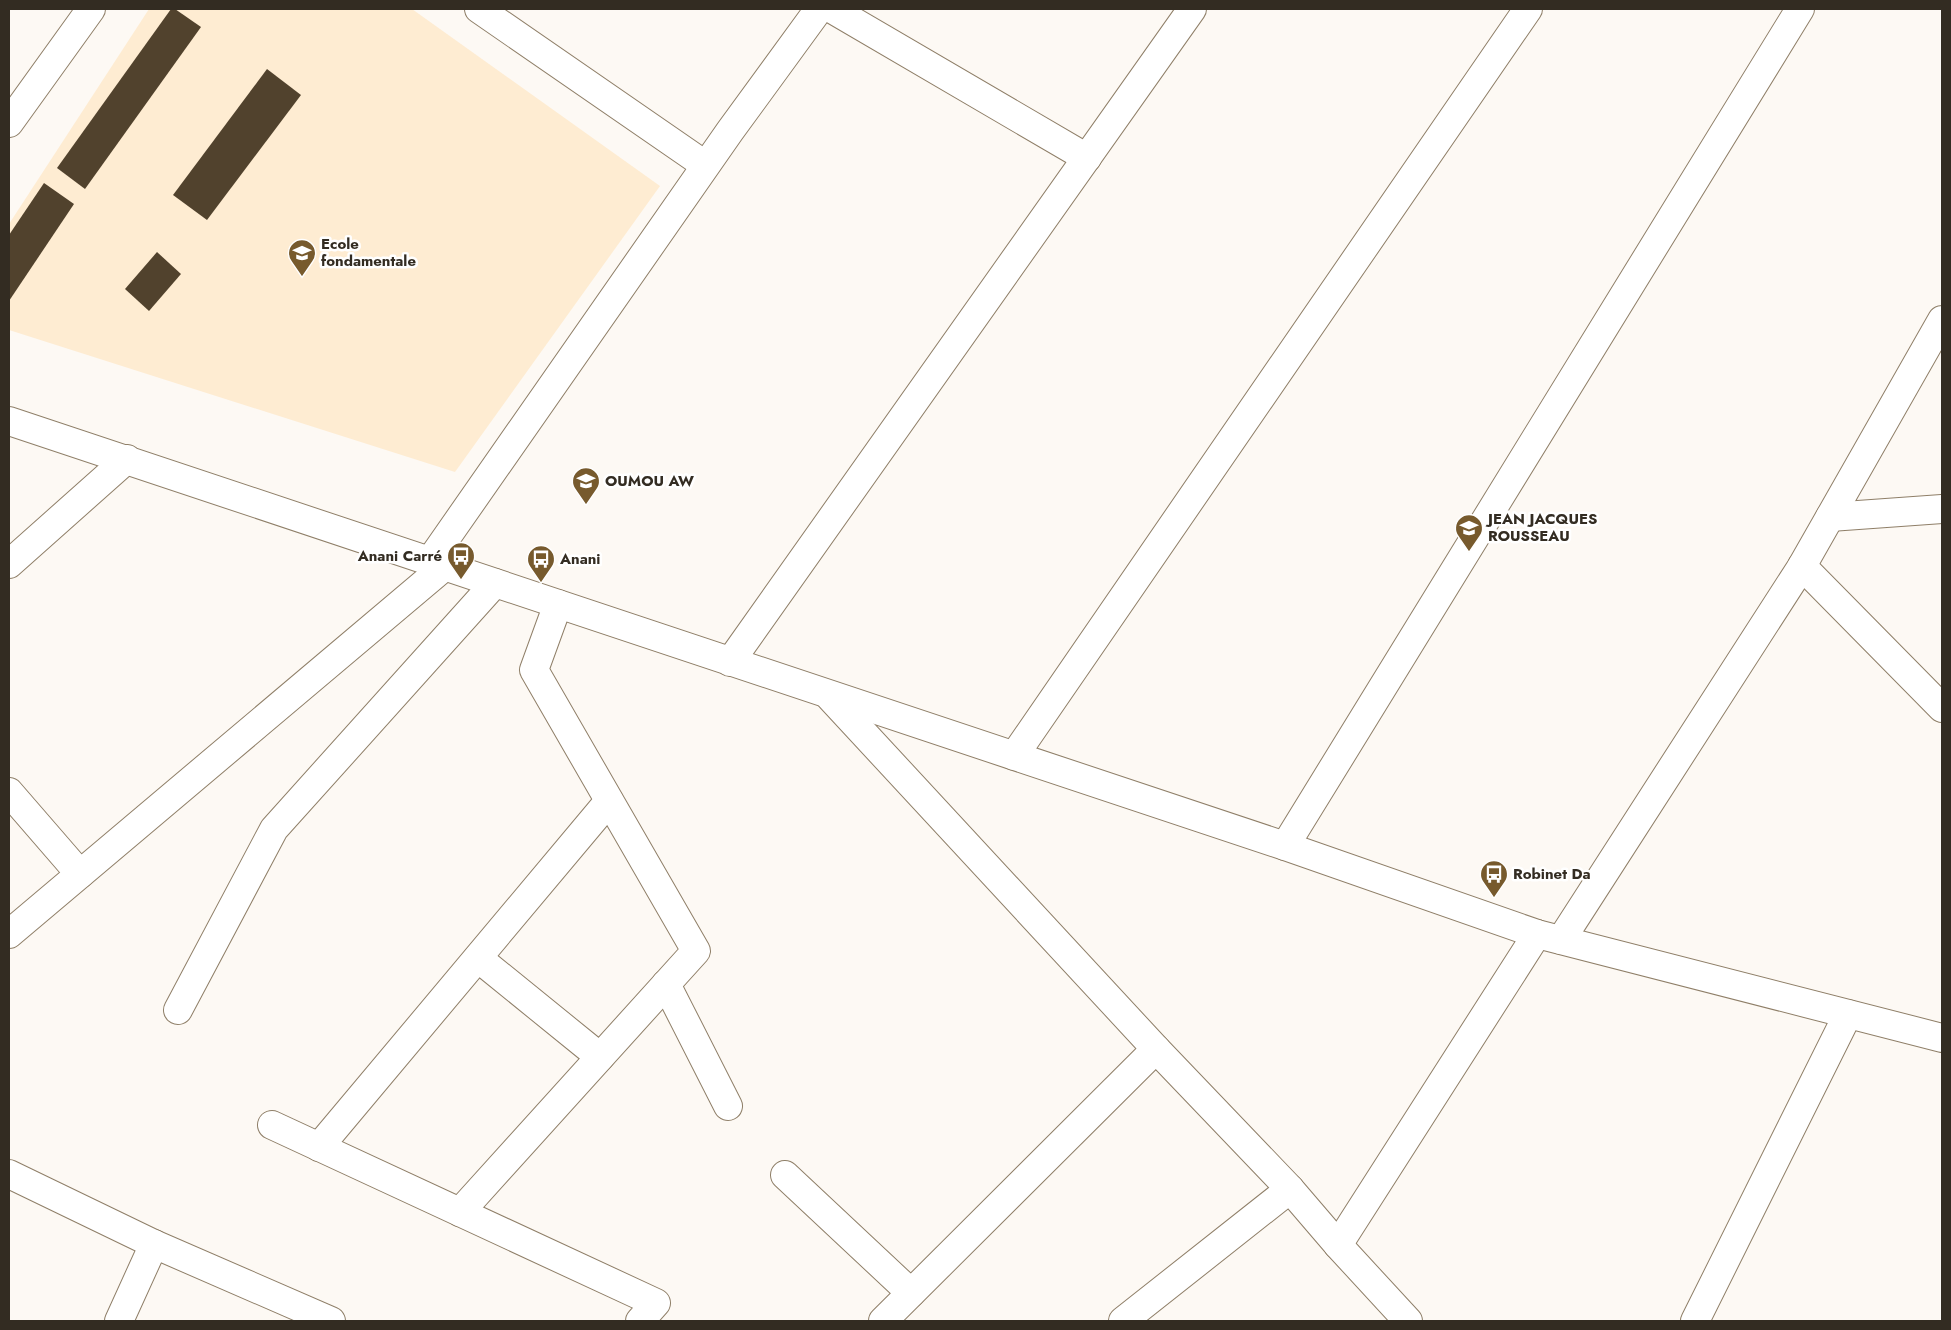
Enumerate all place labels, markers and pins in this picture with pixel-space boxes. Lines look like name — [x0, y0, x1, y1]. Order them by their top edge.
place label: Ecole fondamentale — [321, 233, 416, 272]
school or university icon: Ecole fondamentale — [287, 238, 317, 277]
school or university icon: OUMOU AW — [571, 466, 601, 505]
place label: OUMOU AW — [605, 470, 694, 492]
place label: JEAN JACQUES ROUSSEAU — [1485, 508, 1597, 547]
school or university icon: JEAN JACQUES ROUSSEAU — [1454, 513, 1484, 552]
bus stop icon: Anani Carré — [446, 541, 476, 580]
bus stop icon: Anani — [526, 544, 556, 583]
place label: Anani Carré — [357, 545, 442, 567]
place label: Anani — [559, 548, 601, 570]
bus stop icon: Robinet Da — [1479, 859, 1509, 898]
place label: Robinet Da — [1513, 863, 1591, 885]

